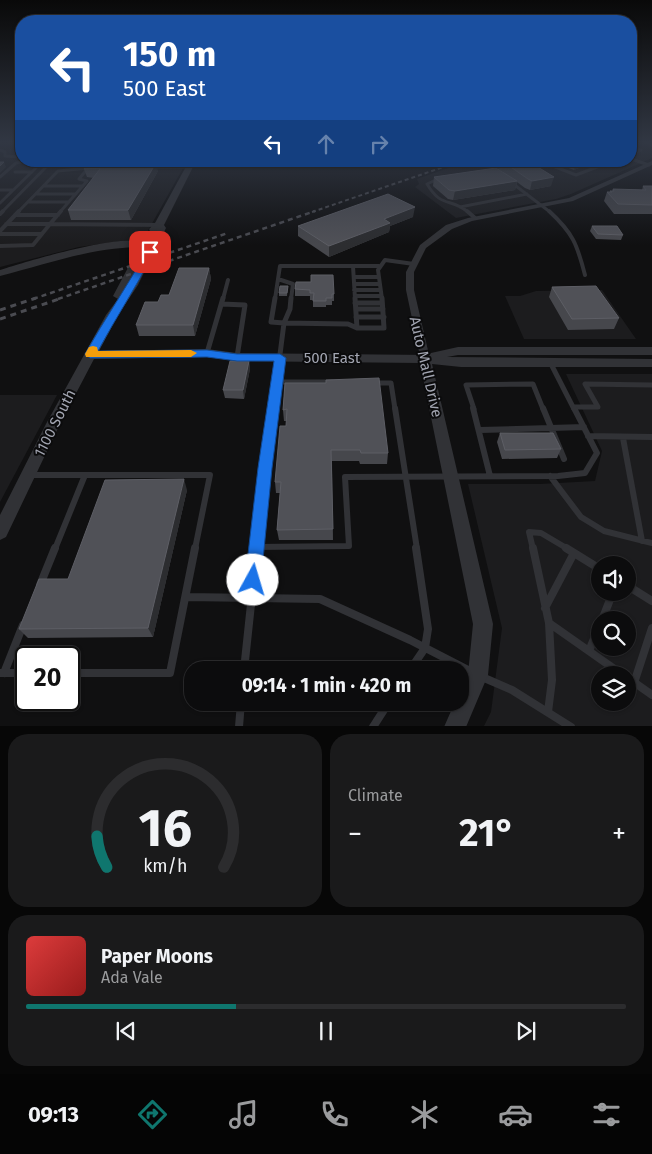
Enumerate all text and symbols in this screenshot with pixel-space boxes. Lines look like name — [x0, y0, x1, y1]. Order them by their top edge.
text: 150 m — [123, 33, 216, 75]
icon: left — [40, 35, 105, 100]
text: 500 East — [123, 75, 206, 102]
icon: left — [259, 130, 287, 158]
icon: ahead — [312, 130, 340, 158]
icon: right — [365, 130, 393, 158]
pin — [129, 231, 171, 273]
icon: arrive — [136, 238, 164, 266]
street label: Auto Mall Drive — [406, 315, 446, 419]
street label: 500 East — [304, 349, 361, 367]
street label: 1100 South — [30, 386, 80, 460]
position arrow — [226, 553, 278, 605]
map controls — [591, 556, 636, 711]
button: sound — [591, 556, 636, 601]
button: search — [591, 611, 636, 656]
speed limit sign: 20 — [15, 646, 80, 711]
button: layers — [591, 666, 636, 711]
text: 09:14 · 1 min · 420 m — [242, 674, 411, 697]
text: Climate — [348, 786, 403, 805]
text: 16 — [138, 797, 192, 860]
text: 21° — [459, 810, 515, 856]
text: − — [348, 817, 362, 850]
text: + — [612, 817, 626, 850]
text: km/h — [143, 855, 187, 877]
text: Paper Moons — [101, 945, 213, 968]
text: Ada Vale — [101, 968, 163, 987]
icon: previous — [112, 1017, 140, 1045]
icon: pause — [312, 1017, 340, 1045]
icon: next — [512, 1017, 540, 1045]
icon: directions — [135, 1097, 170, 1132]
icon: music — [226, 1097, 261, 1132]
icon: phone — [317, 1097, 352, 1132]
icon: climate — [407, 1097, 442, 1132]
icon: car — [498, 1097, 533, 1132]
icon: filters — [589, 1097, 624, 1132]
text: 09:13 — [28, 1101, 79, 1128]

